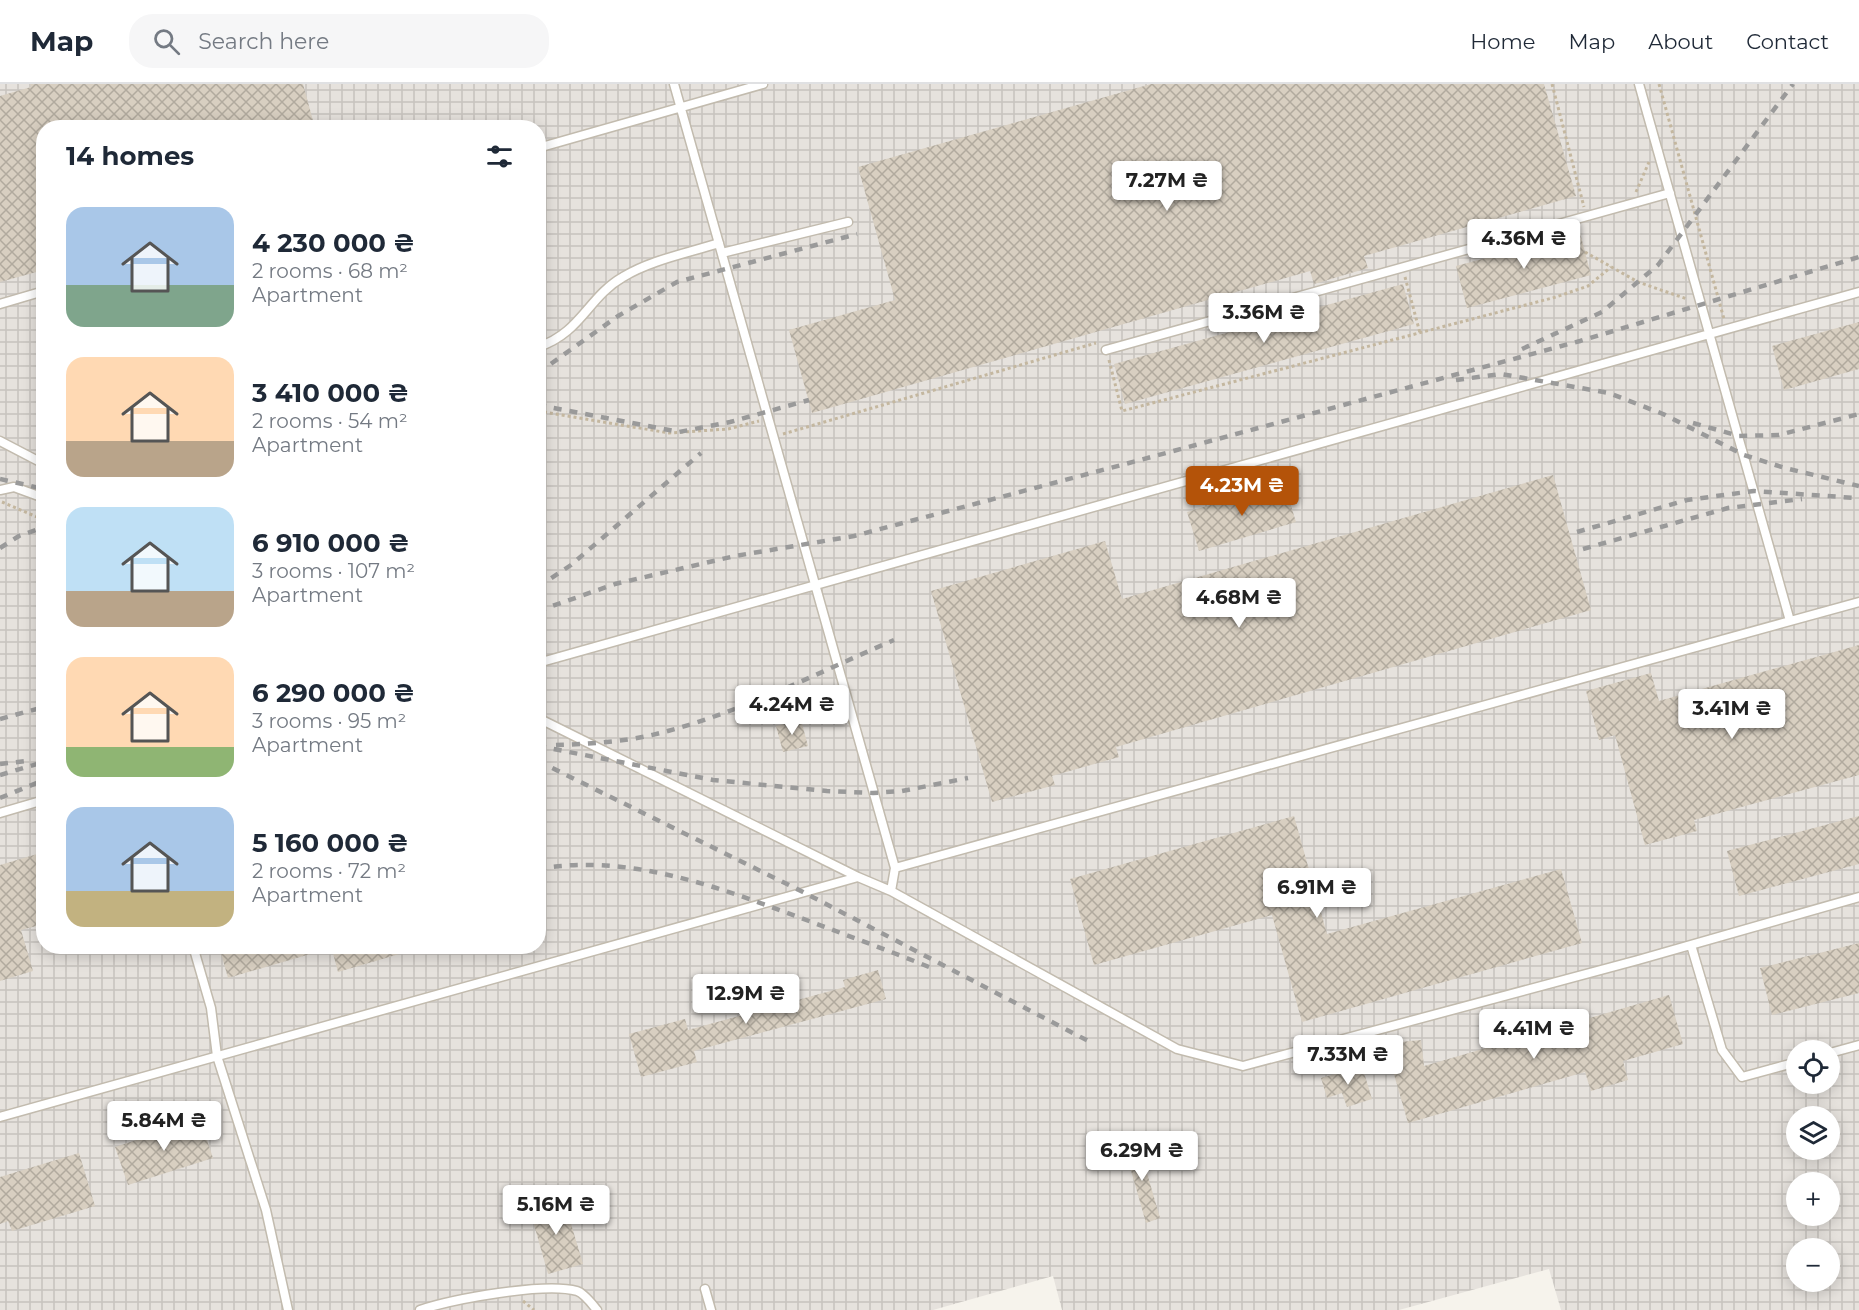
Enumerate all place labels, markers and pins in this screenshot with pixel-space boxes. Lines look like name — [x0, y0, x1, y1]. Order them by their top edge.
pin: 7.27M ₴ — [1112, 161, 1222, 212]
pin: 4.36M ₴ — [1469, 219, 1579, 270]
pin: 3.36M ₴ — [1209, 293, 1319, 344]
pin: 4.23M ₴ — [1187, 466, 1297, 517]
pin: 4.68M ₴ — [1184, 578, 1294, 629]
pin: 4.24M ₴ — [737, 685, 847, 736]
pin: 3.41M ₴ — [1677, 689, 1787, 740]
pin: 6.91M ₴ — [1262, 868, 1372, 919]
pin: 12.9M ₴ — [691, 974, 801, 1025]
pin: 4.41M ₴ — [1479, 1009, 1589, 1060]
pin: 7.33M ₴ — [1293, 1035, 1403, 1086]
pin: 5.84M ₴ — [109, 1101, 219, 1152]
pin: 6.29M ₴ — [1087, 1131, 1197, 1182]
pin: 5.16M ₴ — [501, 1185, 611, 1236]

